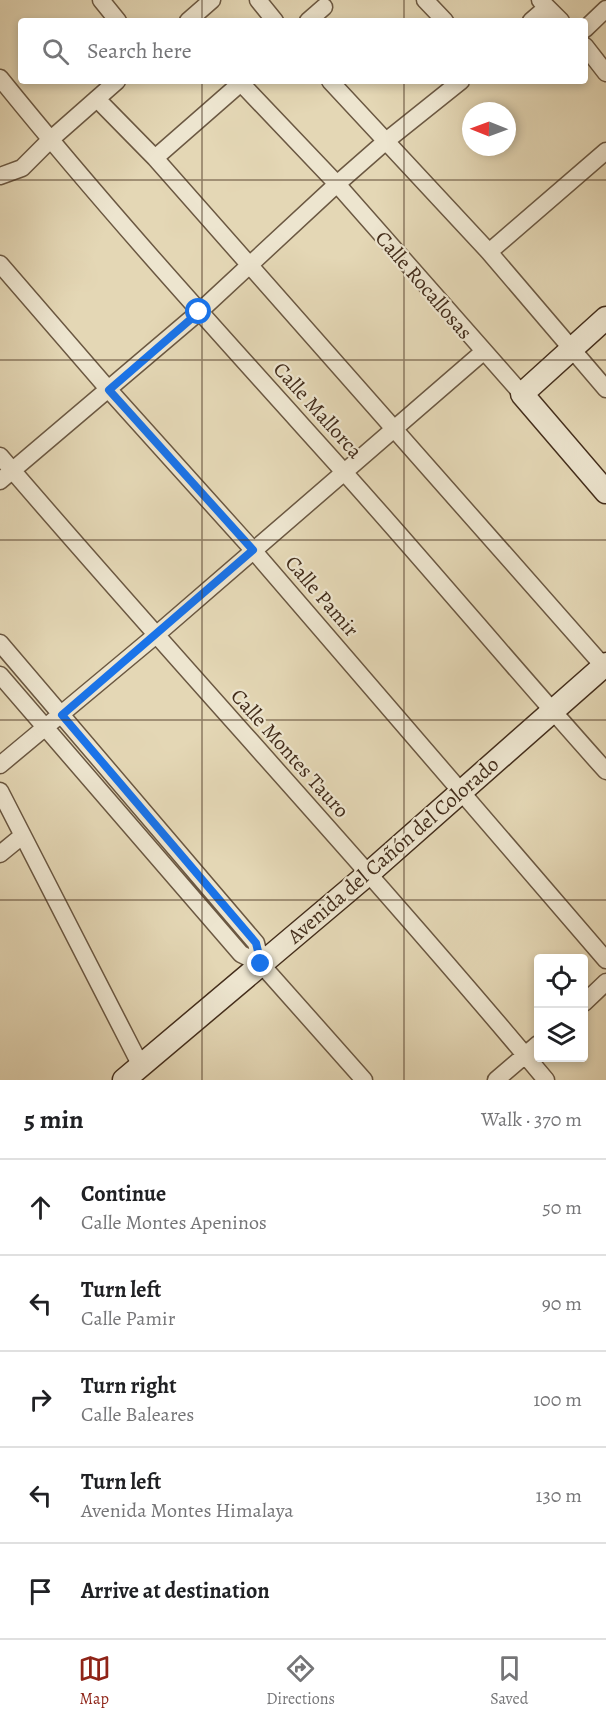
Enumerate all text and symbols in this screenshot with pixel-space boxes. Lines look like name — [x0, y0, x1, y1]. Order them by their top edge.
search box — [18, 18, 588, 84]
icon: search — [39, 35, 72, 68]
text: Search here — [87, 36, 192, 66]
north arrow — [462, 102, 516, 156]
street label: Calle Rocallosas — [369, 225, 479, 345]
route start — [185, 298, 211, 324]
street label: Calle Mallorca — [267, 356, 369, 465]
street label: Calle Pamir — [279, 549, 365, 643]
street label: Calle Montes Tauro — [224, 682, 356, 824]
street label: Avenida del Cañón del Colorado — [280, 750, 505, 950]
route end — [247, 950, 273, 976]
map controls — [534, 954, 588, 1062]
button: locate — [534, 954, 588, 1008]
button: layers — [534, 1008, 588, 1062]
text: 5 min — [24, 1102, 84, 1137]
text: Walk · 370 m — [481, 1106, 582, 1133]
text: Continue — [81, 1179, 166, 1209]
icon: ahead — [24, 1191, 57, 1224]
text: 50 m — [542, 1194, 582, 1221]
text: Calle Montes Apeninos — [81, 1209, 267, 1236]
text: Turn left — [81, 1275, 161, 1305]
icon: left — [24, 1287, 57, 1320]
text: 90 m — [542, 1290, 582, 1317]
text: Calle Pamir — [81, 1305, 175, 1332]
text: Turn right — [81, 1371, 177, 1401]
icon: right — [24, 1383, 57, 1416]
text: 100 m — [533, 1386, 582, 1413]
text: Calle Baleares — [81, 1401, 194, 1428]
text: Turn left — [81, 1467, 161, 1497]
icon: left — [24, 1479, 57, 1512]
text: 130 m — [536, 1482, 582, 1509]
text: Avenida Montes Himalaya — [81, 1497, 294, 1524]
icon: arrive — [24, 1575, 57, 1608]
text: Arrive at destination — [81, 1576, 270, 1606]
tab: Map — [78, 1652, 111, 1710]
tab: Directions — [266, 1652, 335, 1710]
tab: Saved — [490, 1652, 528, 1710]

